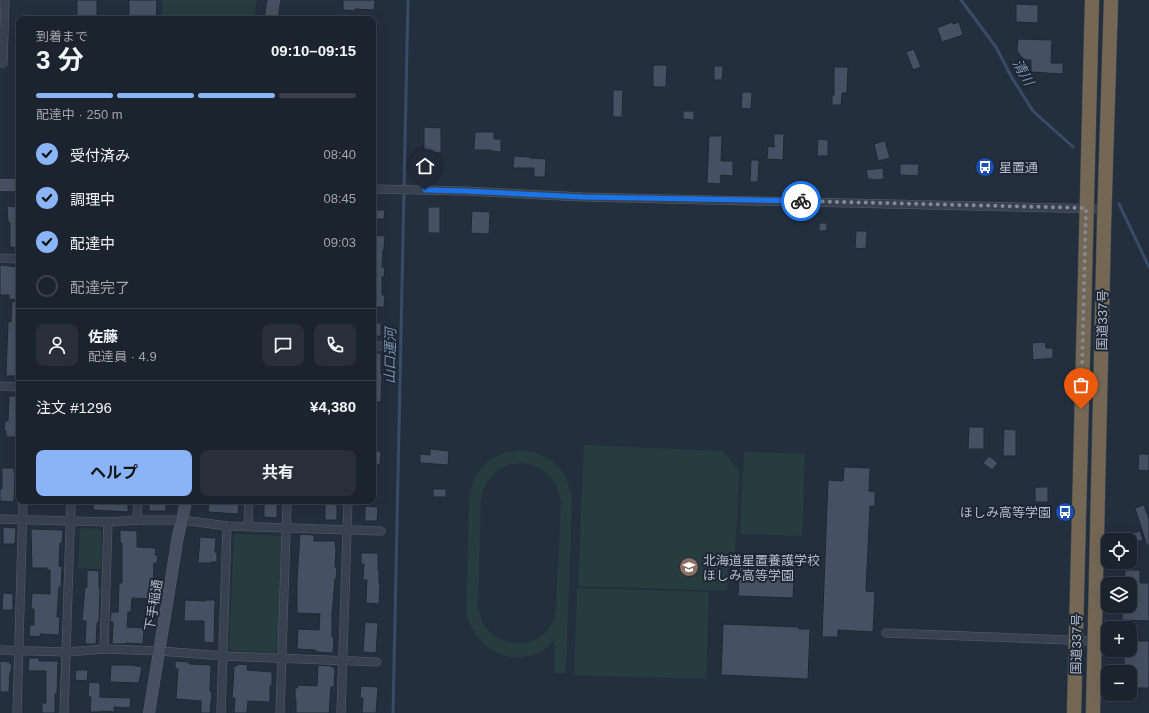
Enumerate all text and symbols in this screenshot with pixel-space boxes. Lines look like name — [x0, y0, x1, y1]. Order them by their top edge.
text: 到着まで — [36, 29, 88, 44]
text: 09:10–09:15 — [271, 42, 356, 59]
text: 3 分 — [36, 45, 84, 75]
water label: 清川 — [1009, 56, 1038, 90]
text: 配達中 · 250 m — [36, 107, 123, 122]
icon: check — [36, 143, 58, 165]
text: 受付済み — [70, 147, 130, 164]
text: 08:40 — [323, 147, 356, 162]
pin — [408, 149, 442, 190]
icon: home — [414, 155, 436, 177]
bus stop icon: 星置通 — [974, 156, 996, 178]
place label: 星置通 — [999, 160, 1038, 175]
courier — [781, 181, 821, 221]
icon: check — [36, 187, 58, 209]
icon: bike — [790, 190, 812, 212]
text: 調理中 — [70, 191, 115, 208]
text: 08:45 — [323, 191, 356, 206]
icon: check — [36, 231, 58, 253]
text: 配達中 — [70, 235, 115, 252]
text: 09:03 — [323, 235, 356, 250]
text: 配達完了 — [70, 279, 130, 296]
street label: 国道337号 — [1094, 290, 1111, 350]
button: person — [36, 324, 78, 366]
button: chat — [262, 324, 304, 366]
button: phone — [314, 324, 356, 366]
water label: 山口運河 — [382, 325, 399, 384]
text: 佐藤 — [88, 328, 118, 345]
text: 配達員 · 4.9 — [88, 349, 157, 364]
pin — [1064, 368, 1098, 409]
icon: bag — [1070, 374, 1092, 396]
text: ¥4,380 — [310, 398, 356, 415]
text: 注文 #1296 — [36, 399, 112, 416]
button: ヘルプ — [36, 450, 192, 496]
button: 共有 — [200, 450, 356, 496]
bus stop icon: ほしみ高等学園 — [1054, 501, 1076, 523]
place label: ほしみ高等学園 — [960, 505, 1051, 520]
map controls — [1101, 533, 1137, 701]
button: locate — [1101, 533, 1137, 569]
place label: 北海道星置養護学校 ほしみ高等学園 — [703, 553, 820, 583]
school or university icon: 北海道星置養護学校 ほしみ高等学園 — [678, 556, 700, 578]
button: layers — [1101, 577, 1137, 613]
street label: 下手稲通 — [142, 578, 165, 632]
street label: 国道337号 — [1068, 614, 1085, 674]
button: + — [1101, 621, 1137, 657]
button: − — [1101, 665, 1137, 701]

